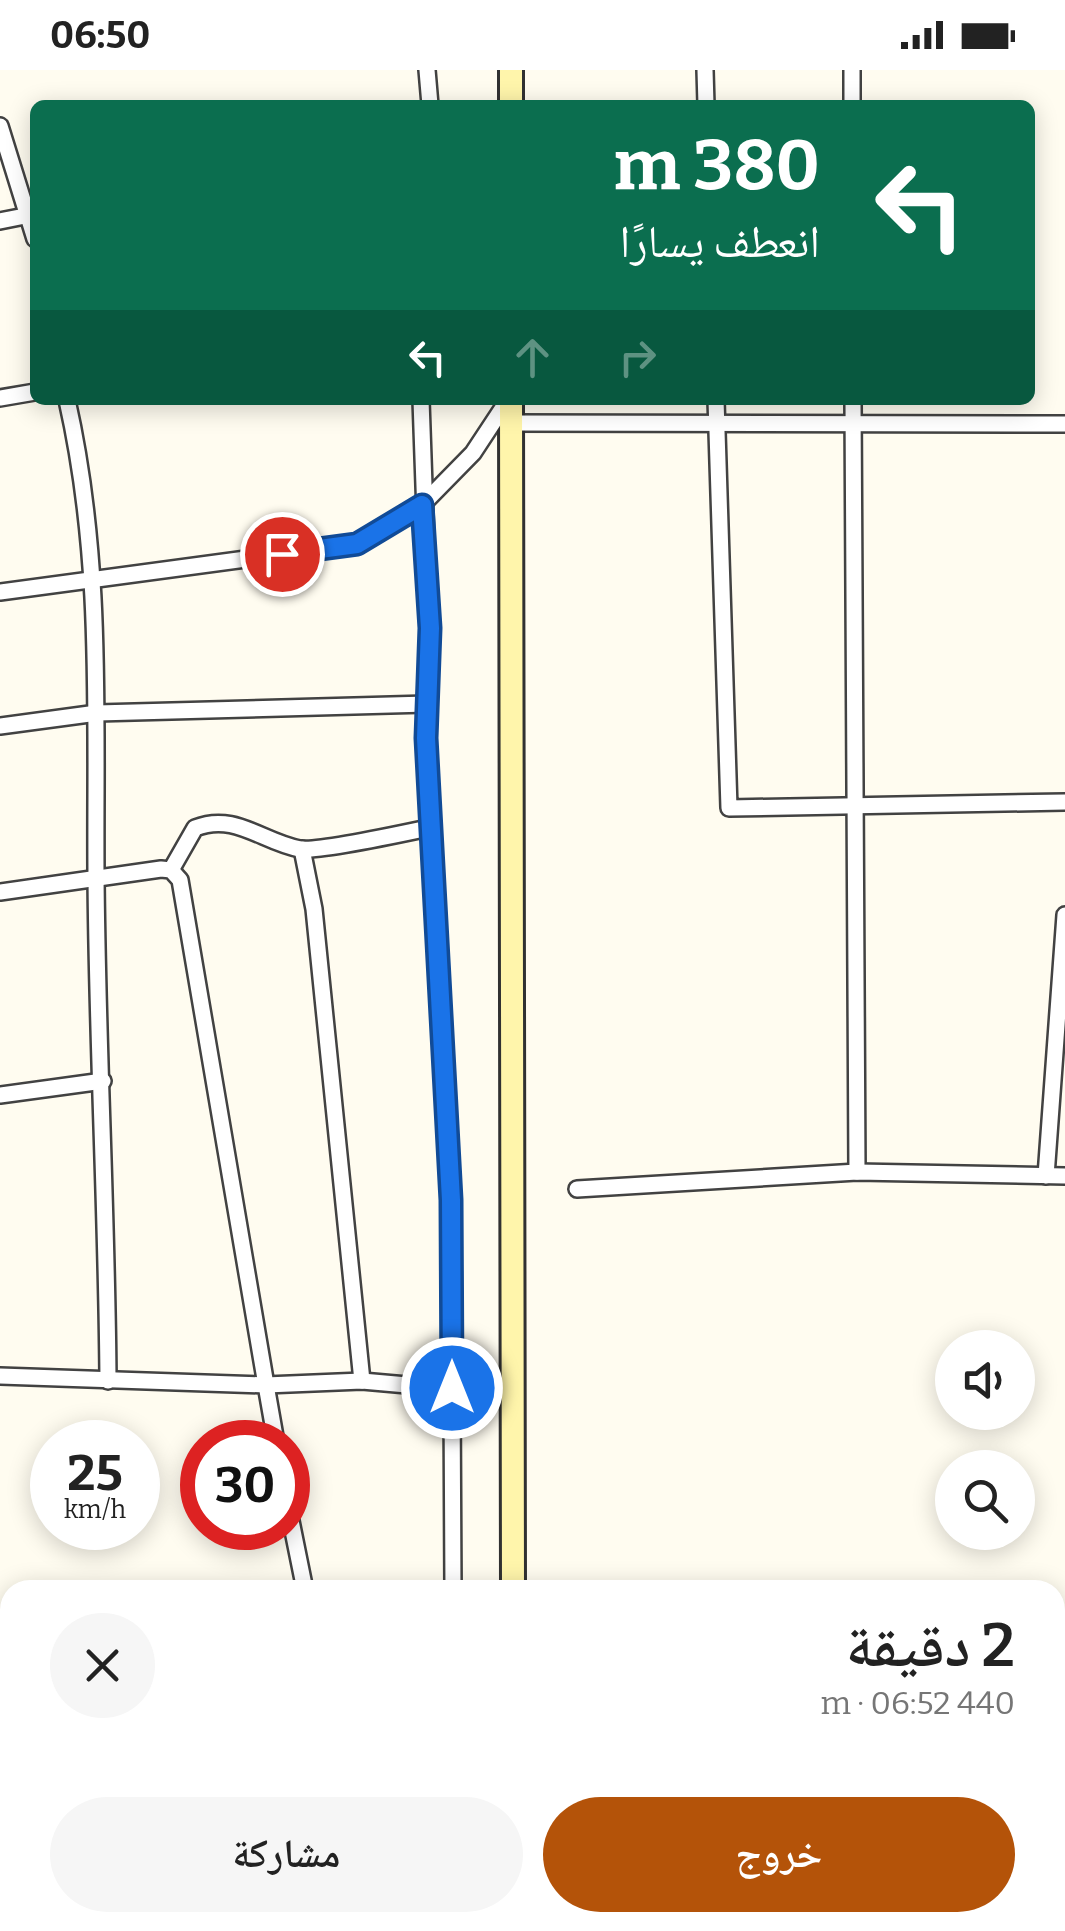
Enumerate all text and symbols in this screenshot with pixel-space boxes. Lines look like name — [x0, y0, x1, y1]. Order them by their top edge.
text: 06:50 — [50, 12, 150, 58]
text: 380 m — [614, 124, 820, 208]
icon: left — [855, 140, 985, 270]
text: انعطف يسارًا — [619, 215, 820, 269]
icon: left — [400, 330, 455, 385]
icon: ahead — [505, 330, 560, 385]
icon: right — [610, 330, 665, 385]
pin — [240, 512, 325, 597]
icon: arrive — [255, 527, 310, 582]
map controls — [935, 1330, 1035, 1550]
button: sound — [935, 1330, 1035, 1430]
position arrow — [400, 1336, 504, 1440]
speed limit sign: 30 — [180, 1420, 310, 1550]
text: 25 — [67, 1443, 123, 1503]
button: search — [935, 1450, 1035, 1550]
text: km/h — [64, 1495, 126, 1525]
text: 2 دقيقة — [846, 1610, 1015, 1682]
button: close — [50, 1613, 155, 1718]
text: 440 m · 06:52 — [820, 1684, 1015, 1722]
button: مشاركة — [50, 1797, 523, 1912]
button: خروج — [543, 1797, 1015, 1912]

